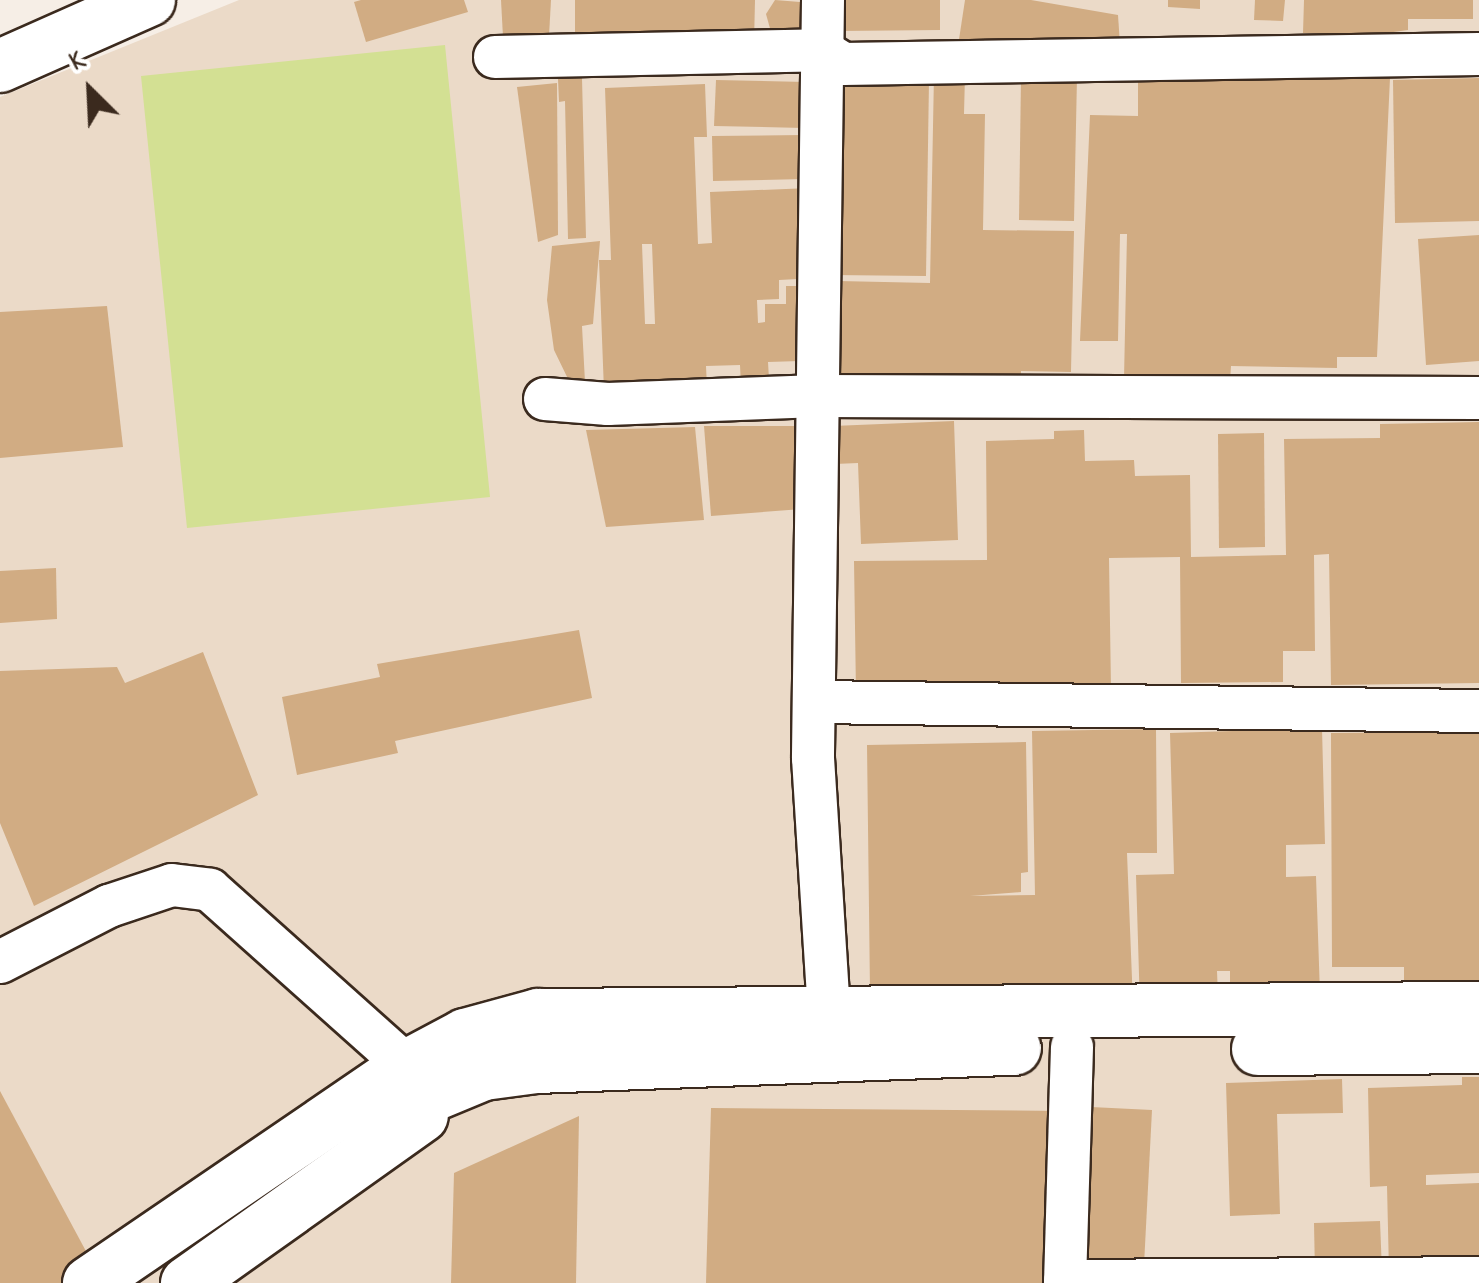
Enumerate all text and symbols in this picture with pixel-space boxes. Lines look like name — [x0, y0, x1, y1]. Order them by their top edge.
north arrow — [40, 40, 140, 140]
text: K — [63, 41, 92, 84]

